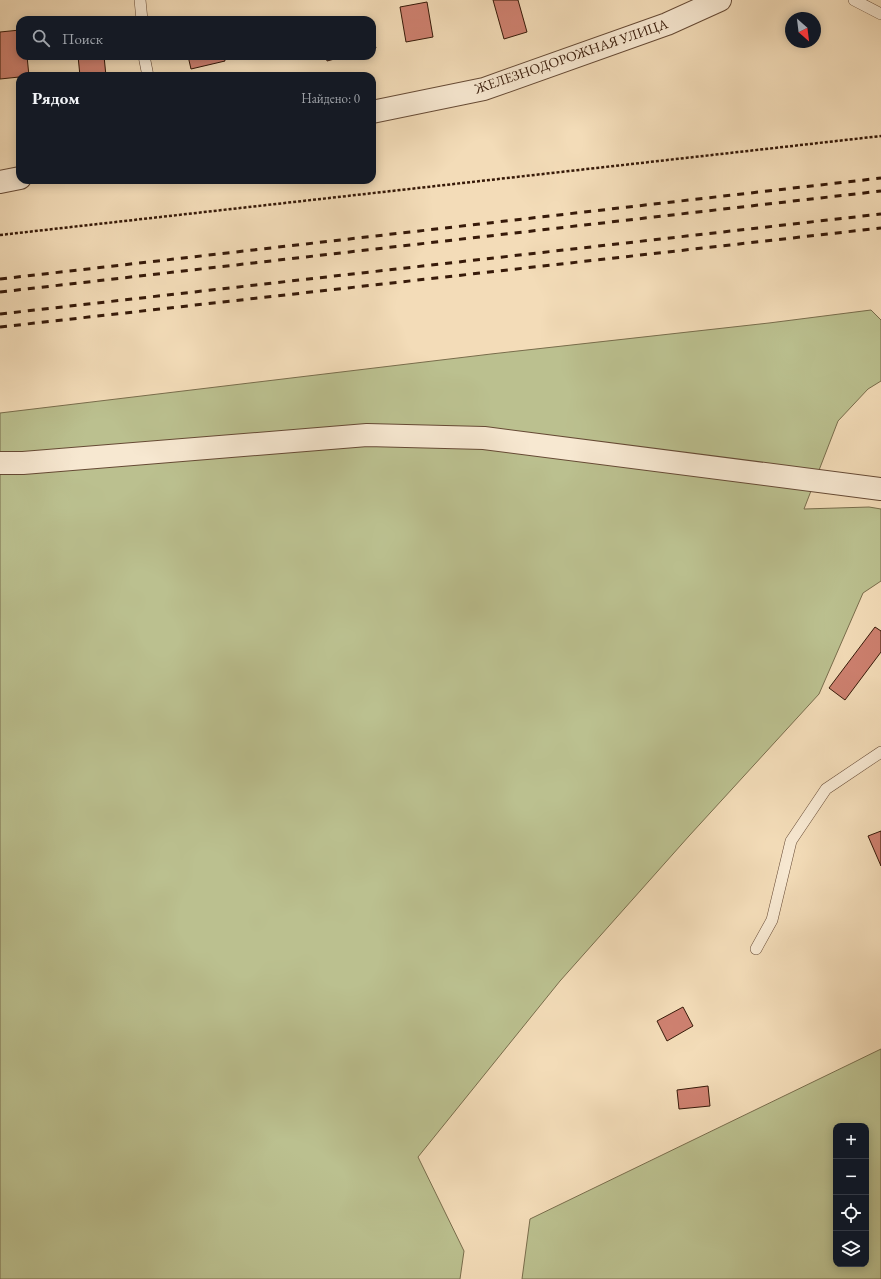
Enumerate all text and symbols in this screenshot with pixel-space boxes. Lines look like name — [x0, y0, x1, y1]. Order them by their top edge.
north arrow — [785, 12, 821, 48]
street label: ЖЕЛЕЗНОДОРОЖНАЯ УЛИЦА — [471, 14, 670, 98]
search box — [16, 16, 376, 60]
icon: search — [30, 27, 52, 49]
text: Поиск — [62, 29, 103, 48]
text: Рядом — [32, 87, 80, 109]
text: Найдено: 0 — [301, 90, 360, 107]
map controls — [833, 1123, 869, 1267]
button: + — [833, 1123, 869, 1159]
button: − — [833, 1159, 869, 1195]
button: locate — [833, 1195, 869, 1231]
button: layers — [833, 1231, 869, 1267]

